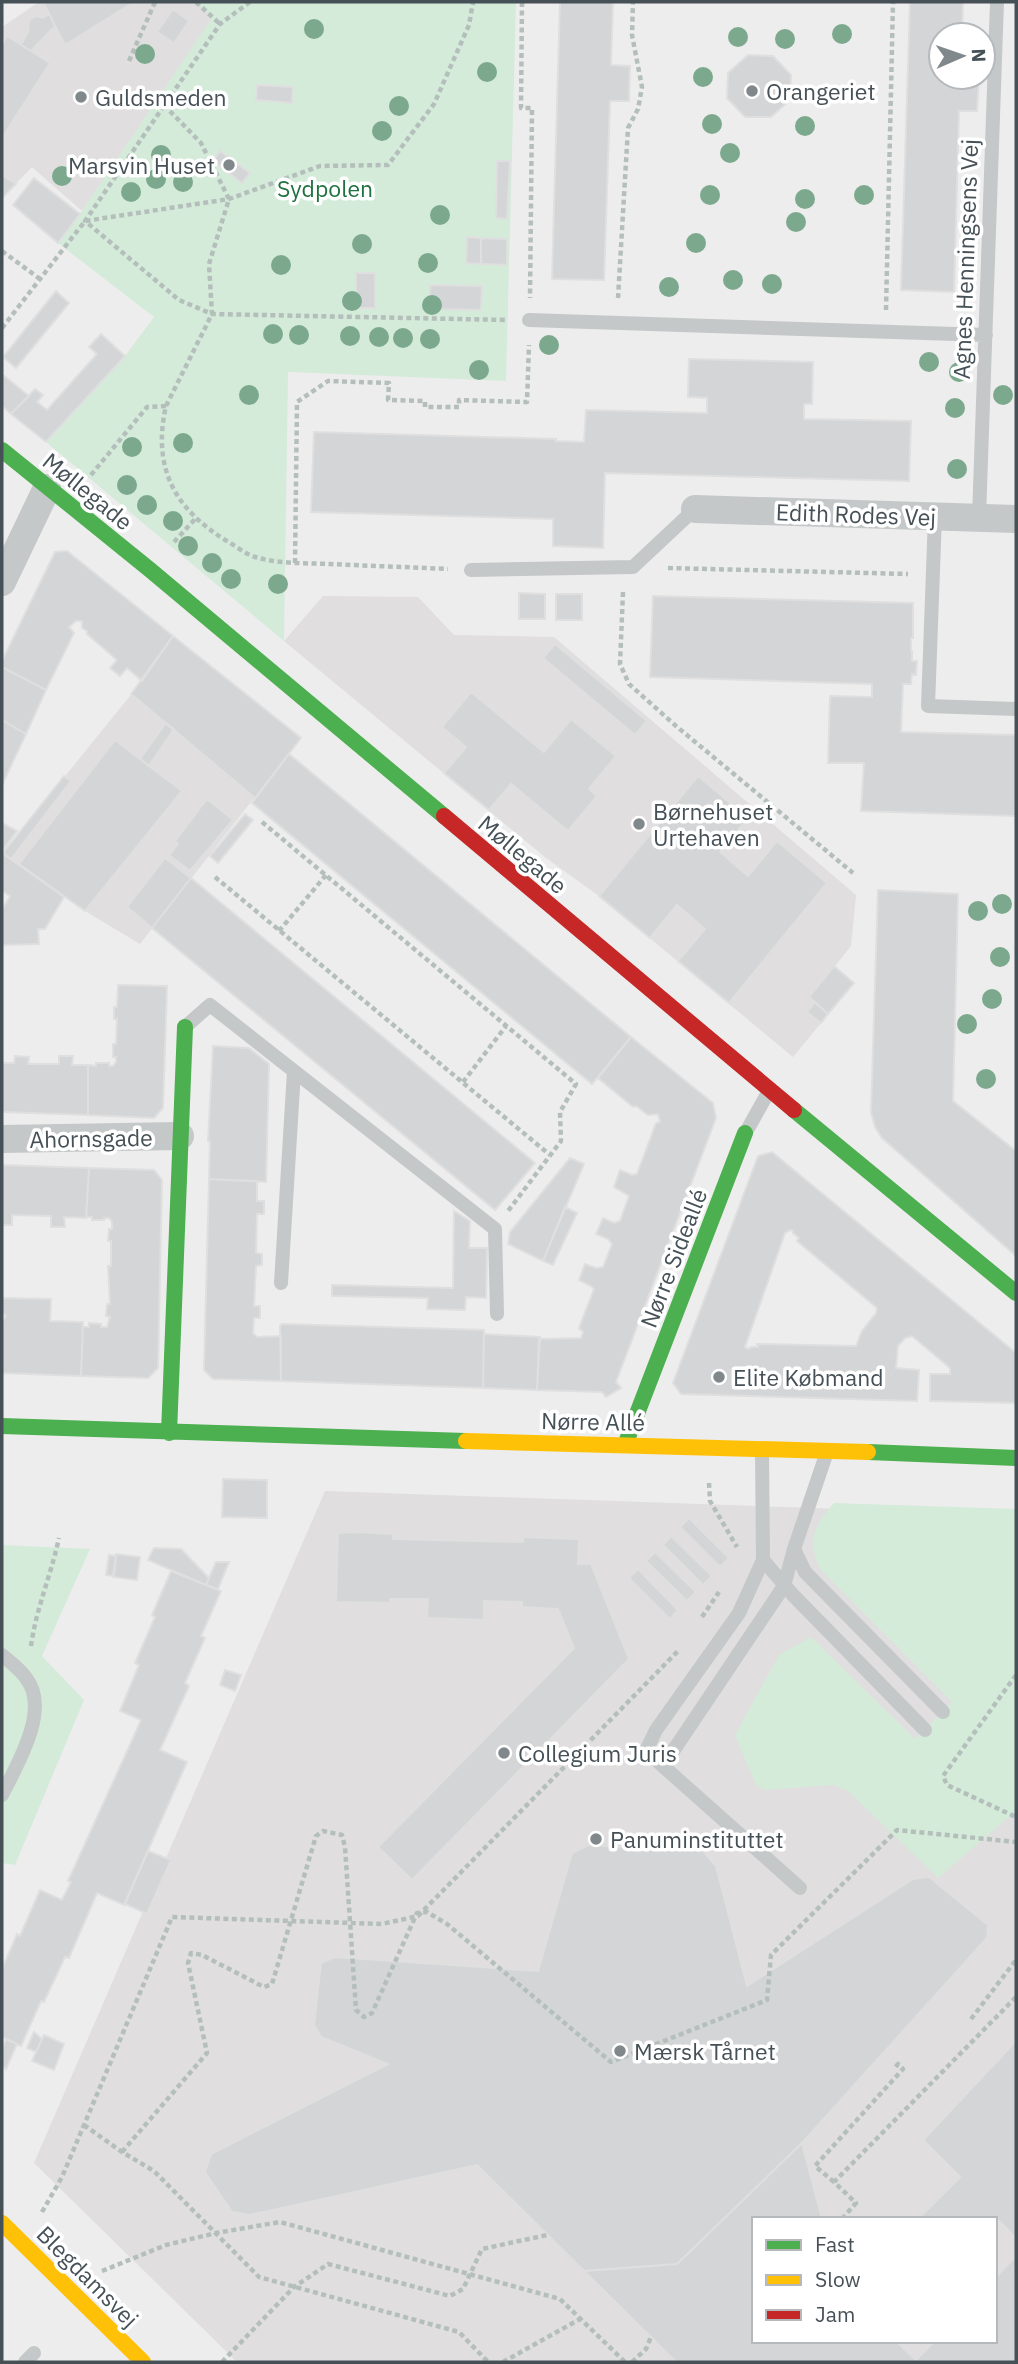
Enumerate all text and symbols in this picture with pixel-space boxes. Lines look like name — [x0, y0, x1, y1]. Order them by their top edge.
north arrow — [927, 21, 997, 91]
text: N — [967, 48, 991, 63]
place label: Orangeriet — [766, 76, 876, 106]
place label: Guldsmeden — [95, 82, 227, 112]
marker: Orangeriet — [744, 83, 760, 99]
marker: Guldsmeden — [73, 89, 89, 105]
street label: Agnes Henningsens Vej — [946, 138, 984, 380]
place label: Marsvin Huset — [68, 150, 215, 180]
marker: Marsvin Huset — [221, 157, 237, 173]
park label: Sydpolen — [277, 173, 373, 203]
street label: Møllegade — [37, 446, 139, 536]
street label: Edith Rodes Vej — [775, 496, 937, 532]
place label: Børnehuset Urtehaven — [653, 796, 773, 852]
street label: Møllegade — [472, 808, 574, 900]
marker: Børnehuset Urtehaven — [631, 816, 647, 832]
street label: Ahornsgade — [29, 1122, 153, 1154]
street label: Nørre Sideallé — [633, 1184, 713, 1332]
place label: Elite Købmand — [733, 1362, 884, 1392]
marker: Elite Købmand — [711, 1369, 727, 1385]
street label: Nørre Allé — [541, 1405, 645, 1437]
place label: Collegium Juris — [518, 1738, 677, 1768]
marker: Collegium Juris — [496, 1745, 512, 1761]
place label: Panuminstituttet — [610, 1824, 784, 1854]
marker: Panuminstituttet — [588, 1831, 604, 1847]
place label: Mærsk Tårnet — [634, 2036, 776, 2066]
marker: Mærsk Tårnet — [612, 2043, 628, 2059]
legend — [752, 2217, 997, 2343]
street label: Blegdamsvej — [31, 2219, 145, 2333]
text: Fast — [815, 2230, 855, 2258]
text: Slow — [815, 2265, 861, 2293]
text: Jam — [815, 2300, 855, 2328]

